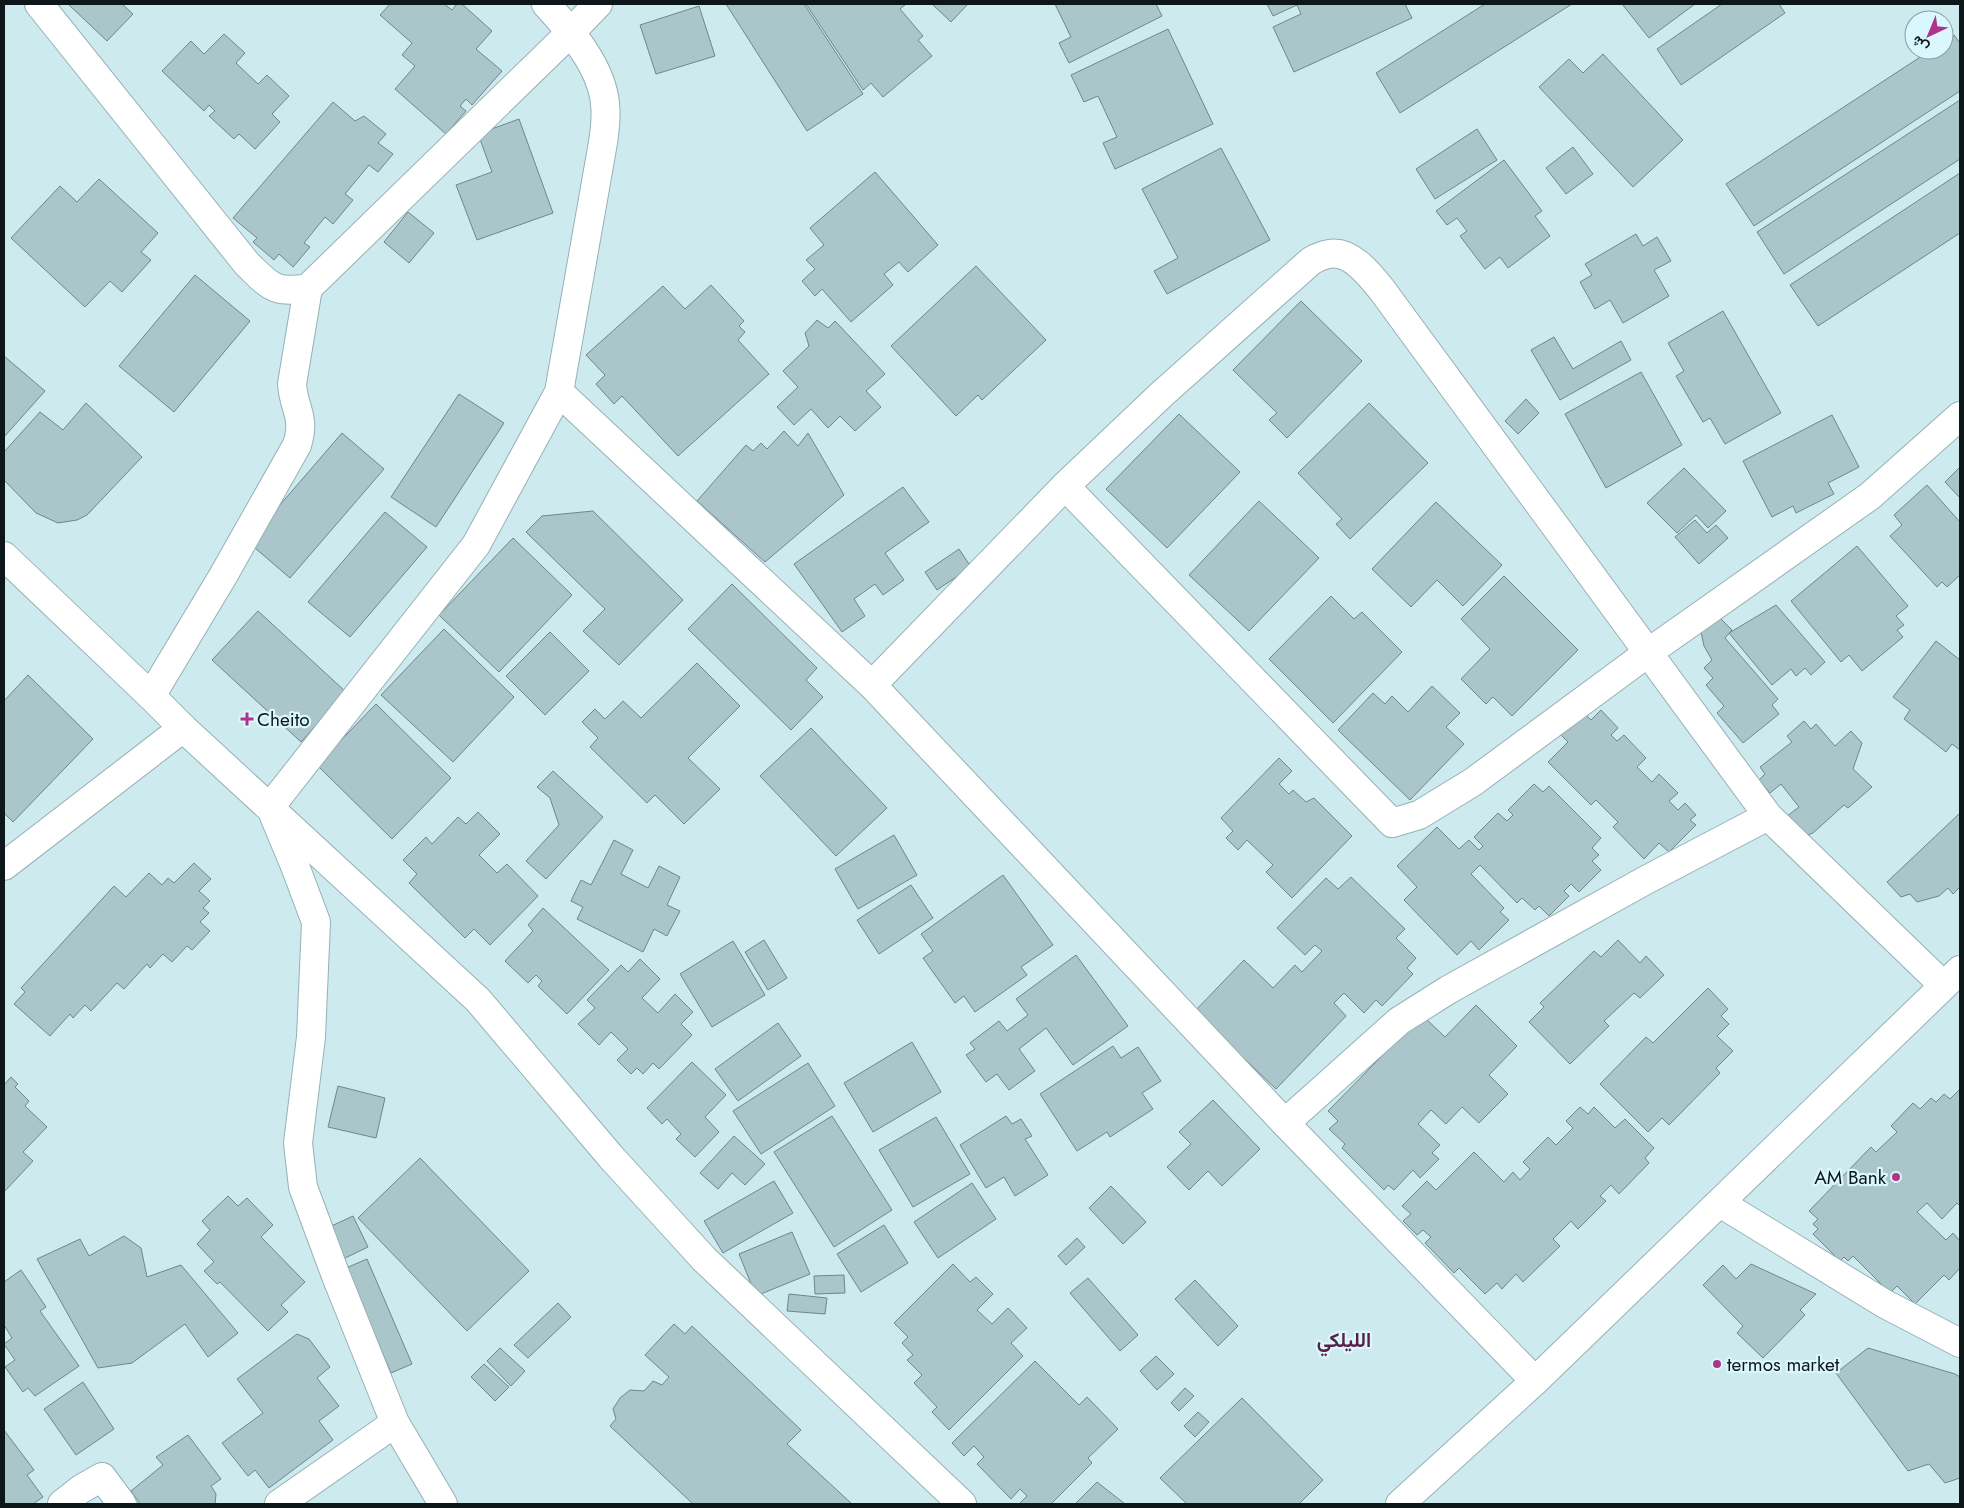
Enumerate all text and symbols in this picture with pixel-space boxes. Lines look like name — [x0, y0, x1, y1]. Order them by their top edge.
north arrow — [1904, 10, 1954, 60]
text: ش — [1907, 31, 1933, 57]
place label: Cheito — [257, 706, 310, 733]
marker: Cheito — [241, 713, 253, 725]
place label: AM Bank — [1814, 1164, 1887, 1191]
marker: AM Bank — [1890, 1171, 1902, 1183]
district label: الليلكي — [1317, 1326, 1371, 1357]
place label: termos market — [1727, 1351, 1840, 1378]
marker: termos market — [1711, 1358, 1723, 1370]

